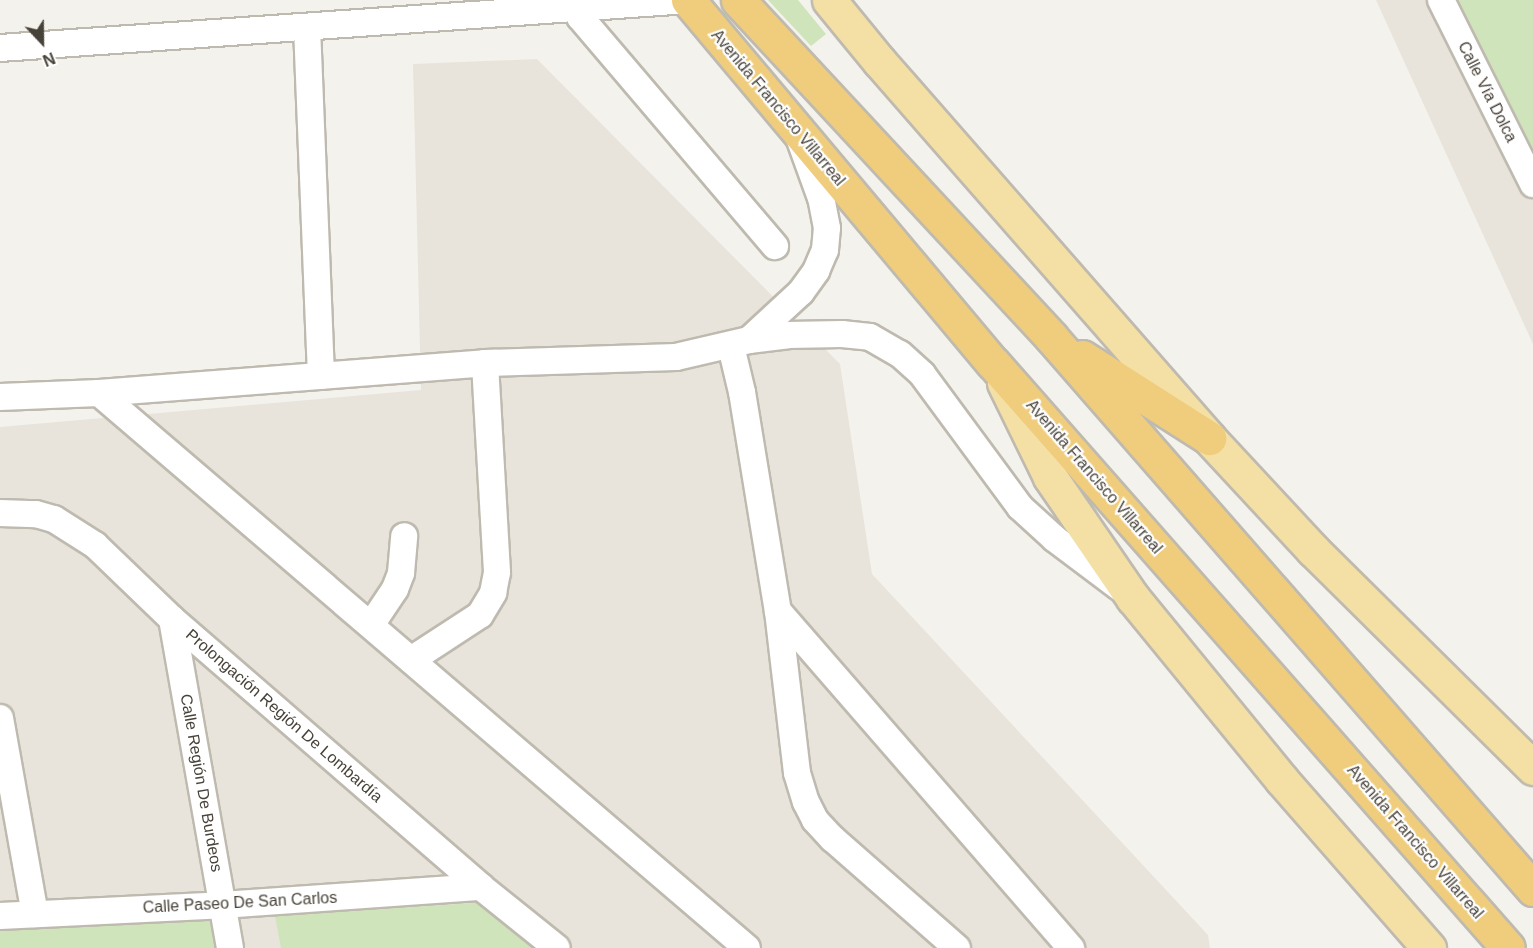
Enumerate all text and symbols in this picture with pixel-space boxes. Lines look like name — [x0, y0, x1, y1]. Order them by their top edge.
north arrow — [12, 12, 72, 72]
street label: Avenida Francisco Villarreal — [707, 26, 849, 190]
street label: Calle Vía Dolca — [1453, 39, 1521, 145]
text: N — [40, 49, 57, 69]
street label: Avenida Francisco Villarreal — [1022, 396, 1166, 558]
street label: Prolongación Región De Lombardía — [182, 625, 386, 807]
street label: Calle Región De Burdeos — [176, 692, 226, 874]
street label: Avenida Francisco Villarreal — [1343, 761, 1487, 923]
street label: Calle Paseo De San Carlos — [142, 888, 338, 918]

